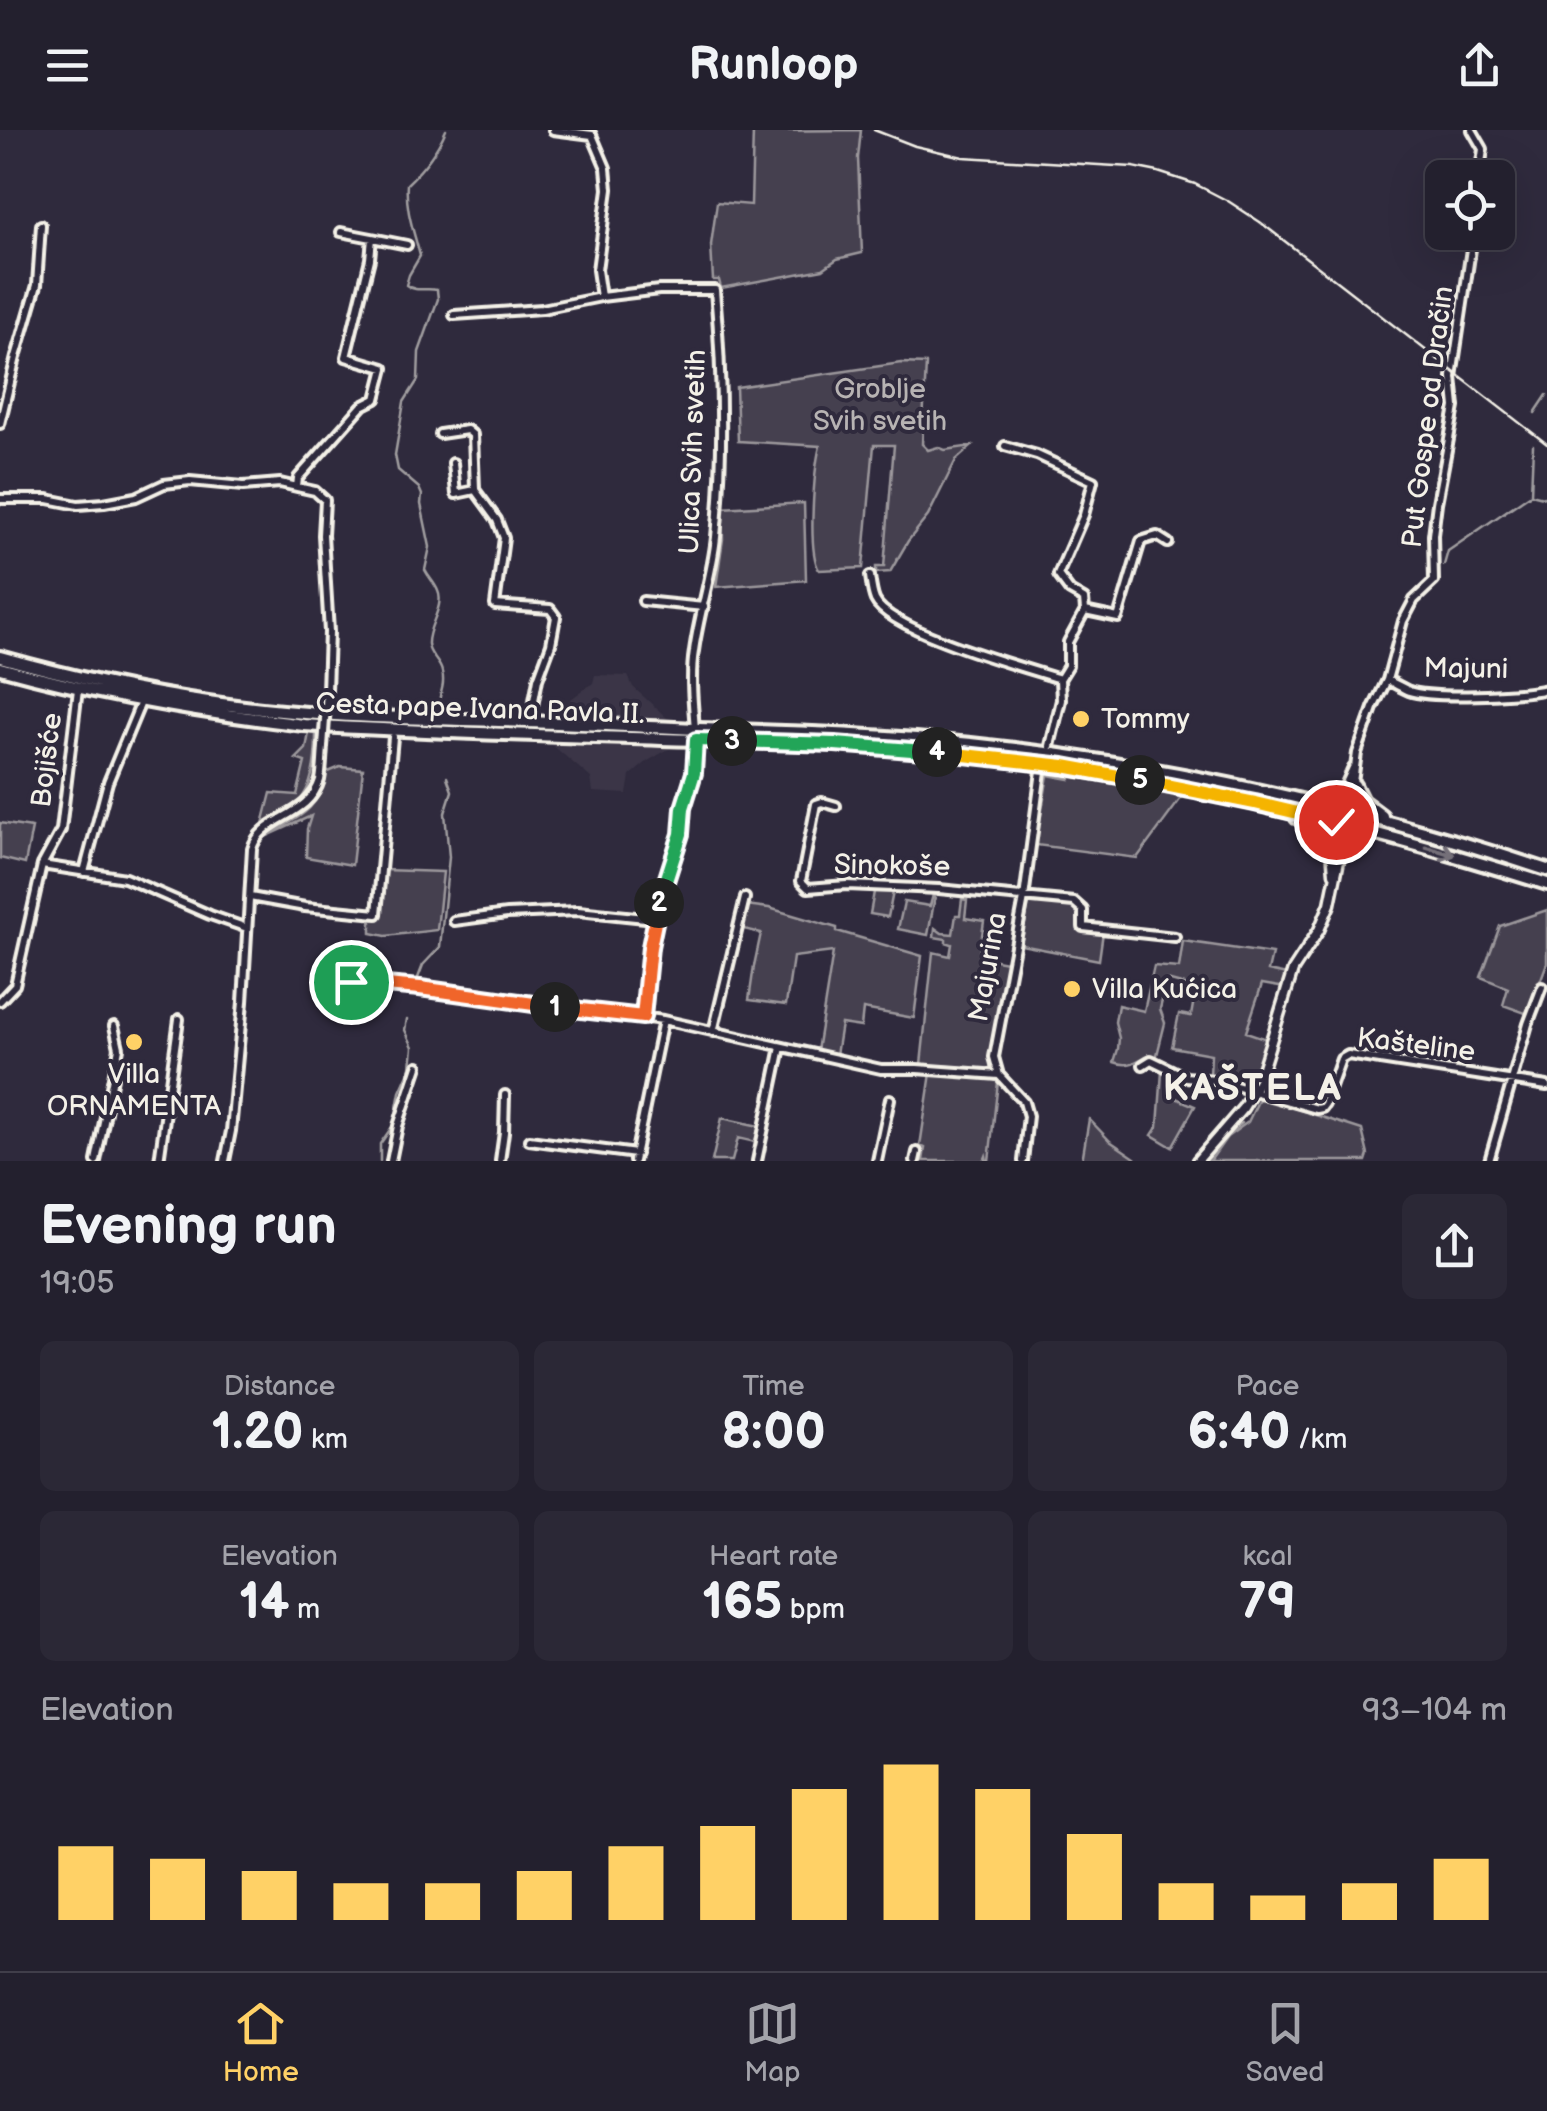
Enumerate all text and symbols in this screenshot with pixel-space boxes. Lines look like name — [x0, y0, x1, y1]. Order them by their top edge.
icon: menu — [40, 38, 95, 93]
text: Runloop — [689, 38, 858, 93]
icon: share — [1452, 38, 1507, 93]
map controls — [1425, 160, 1515, 250]
button: locate — [1425, 160, 1515, 250]
street label: Put Gospe od Dračin — [1396, 284, 1460, 550]
street label: Ulica Svih svetih — [673, 349, 713, 555]
park label: Groblje Svih svetih — [813, 373, 947, 438]
street label: Majuni — [1423, 652, 1509, 686]
street label: Cesta pape Ivana Pavla II. — [315, 687, 645, 731]
place label: Tommy — [1101, 703, 1190, 736]
marker: Tommy — [1070, 708, 1092, 730]
street label: Bojišće — [25, 711, 69, 809]
pin: 3 — [707, 716, 757, 766]
text: 3 — [724, 724, 740, 757]
pin: 4 — [912, 727, 962, 777]
text: 4 — [929, 735, 945, 768]
pin: 5 — [1115, 755, 1165, 805]
text: 5 — [1132, 763, 1148, 796]
pin — [1294, 780, 1379, 865]
icon: check — [1309, 795, 1364, 850]
one-way arrow — [1424, 843, 1455, 861]
street label: Sinokoše — [833, 848, 951, 884]
pin: 2 — [634, 878, 684, 928]
text: 2 — [651, 886, 667, 919]
street label: Majurina — [962, 910, 1014, 1024]
pin — [309, 940, 394, 1025]
icon: arrive — [324, 955, 379, 1010]
place label: Villa Kućica — [1092, 973, 1237, 1006]
marker: Villa Kućica — [1061, 978, 1083, 1000]
pin: 1 — [530, 982, 580, 1032]
text: 1 — [549, 990, 561, 1023]
street label: Kašteline — [1355, 1021, 1477, 1069]
marker: Villa ORNAMENTA — [123, 1031, 145, 1053]
place label: Villa ORNAMENTA — [47, 1058, 222, 1123]
district label: KAŠTELA — [1163, 1063, 1343, 1111]
text: Evening run — [40, 1193, 337, 1260]
button: share — [1402, 1194, 1507, 1299]
text: 19:05 — [40, 1264, 115, 1303]
text: Distance — [224, 1370, 335, 1403]
text: Time — [742, 1370, 805, 1403]
text: Pace — [1236, 1370, 1299, 1403]
text: 1.20 — [211, 1403, 303, 1463]
text: 8:00 — [721, 1403, 826, 1463]
text: 6:40 — [1188, 1403, 1290, 1463]
text: km — [303, 1423, 348, 1456]
text: /km — [1290, 1423, 1348, 1456]
text: Elevation — [221, 1540, 338, 1573]
text: Heart rate — [709, 1540, 838, 1573]
text: kcal — [1242, 1540, 1293, 1573]
text: 14 — [239, 1573, 289, 1633]
text: 165 — [702, 1573, 782, 1633]
text: 79 — [1239, 1573, 1296, 1633]
text: m — [289, 1593, 320, 1626]
text: bpm — [782, 1593, 845, 1626]
text: Elevation — [40, 1691, 173, 1730]
text: 93–104 m — [1362, 1691, 1507, 1730]
tab: Home — [223, 1996, 299, 2089]
tab: Map — [744, 1996, 800, 2089]
tab: Saved — [1246, 1996, 1324, 2089]

